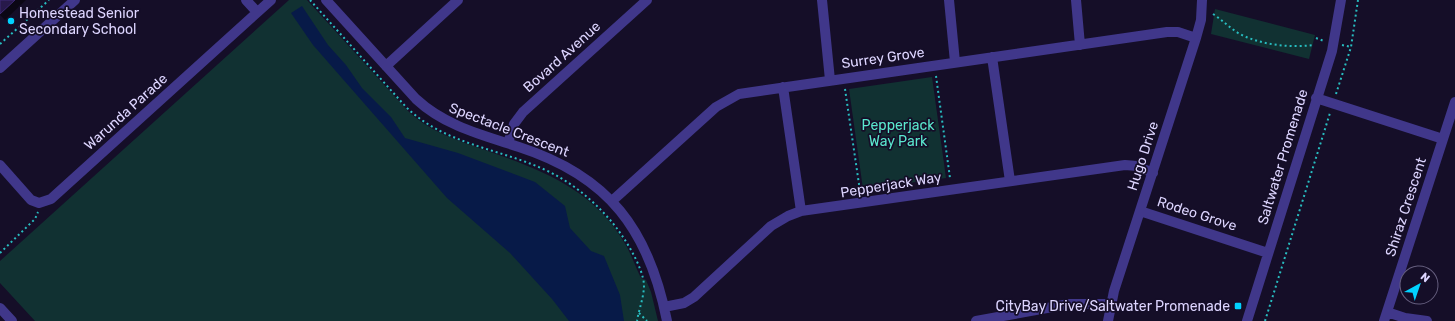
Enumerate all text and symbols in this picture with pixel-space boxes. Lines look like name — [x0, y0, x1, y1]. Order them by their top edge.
place label: Homestead Senior Secondary School — [19, 5, 140, 38]
marker: Homestead Senior Secondary School — [6, 16, 16, 26]
street label: Bovard Avenue — [520, 18, 604, 96]
street label: Surrey Grove — [840, 44, 926, 72]
street label: Warunda Parade — [81, 70, 171, 154]
street label: Saltwater Promenade — [1254, 87, 1312, 227]
street label: Spectacle Crescent — [447, 99, 572, 161]
park label: Pepperjack Way Park — [862, 117, 935, 150]
street label: Hugo Drive — [1124, 119, 1162, 193]
street label: Shiraz Crescent — [1382, 155, 1430, 259]
street label: Pepperjack Way — [839, 169, 943, 201]
street label: Rodeo Grove — [1155, 193, 1239, 235]
north arrow — [1399, 265, 1439, 305]
text: N — [1418, 270, 1432, 285]
place label: CityBay Drive/Saltwater Promenade — [996, 298, 1230, 315]
marker: CityBay Drive/Saltwater Promenade — [1233, 301, 1243, 311]

